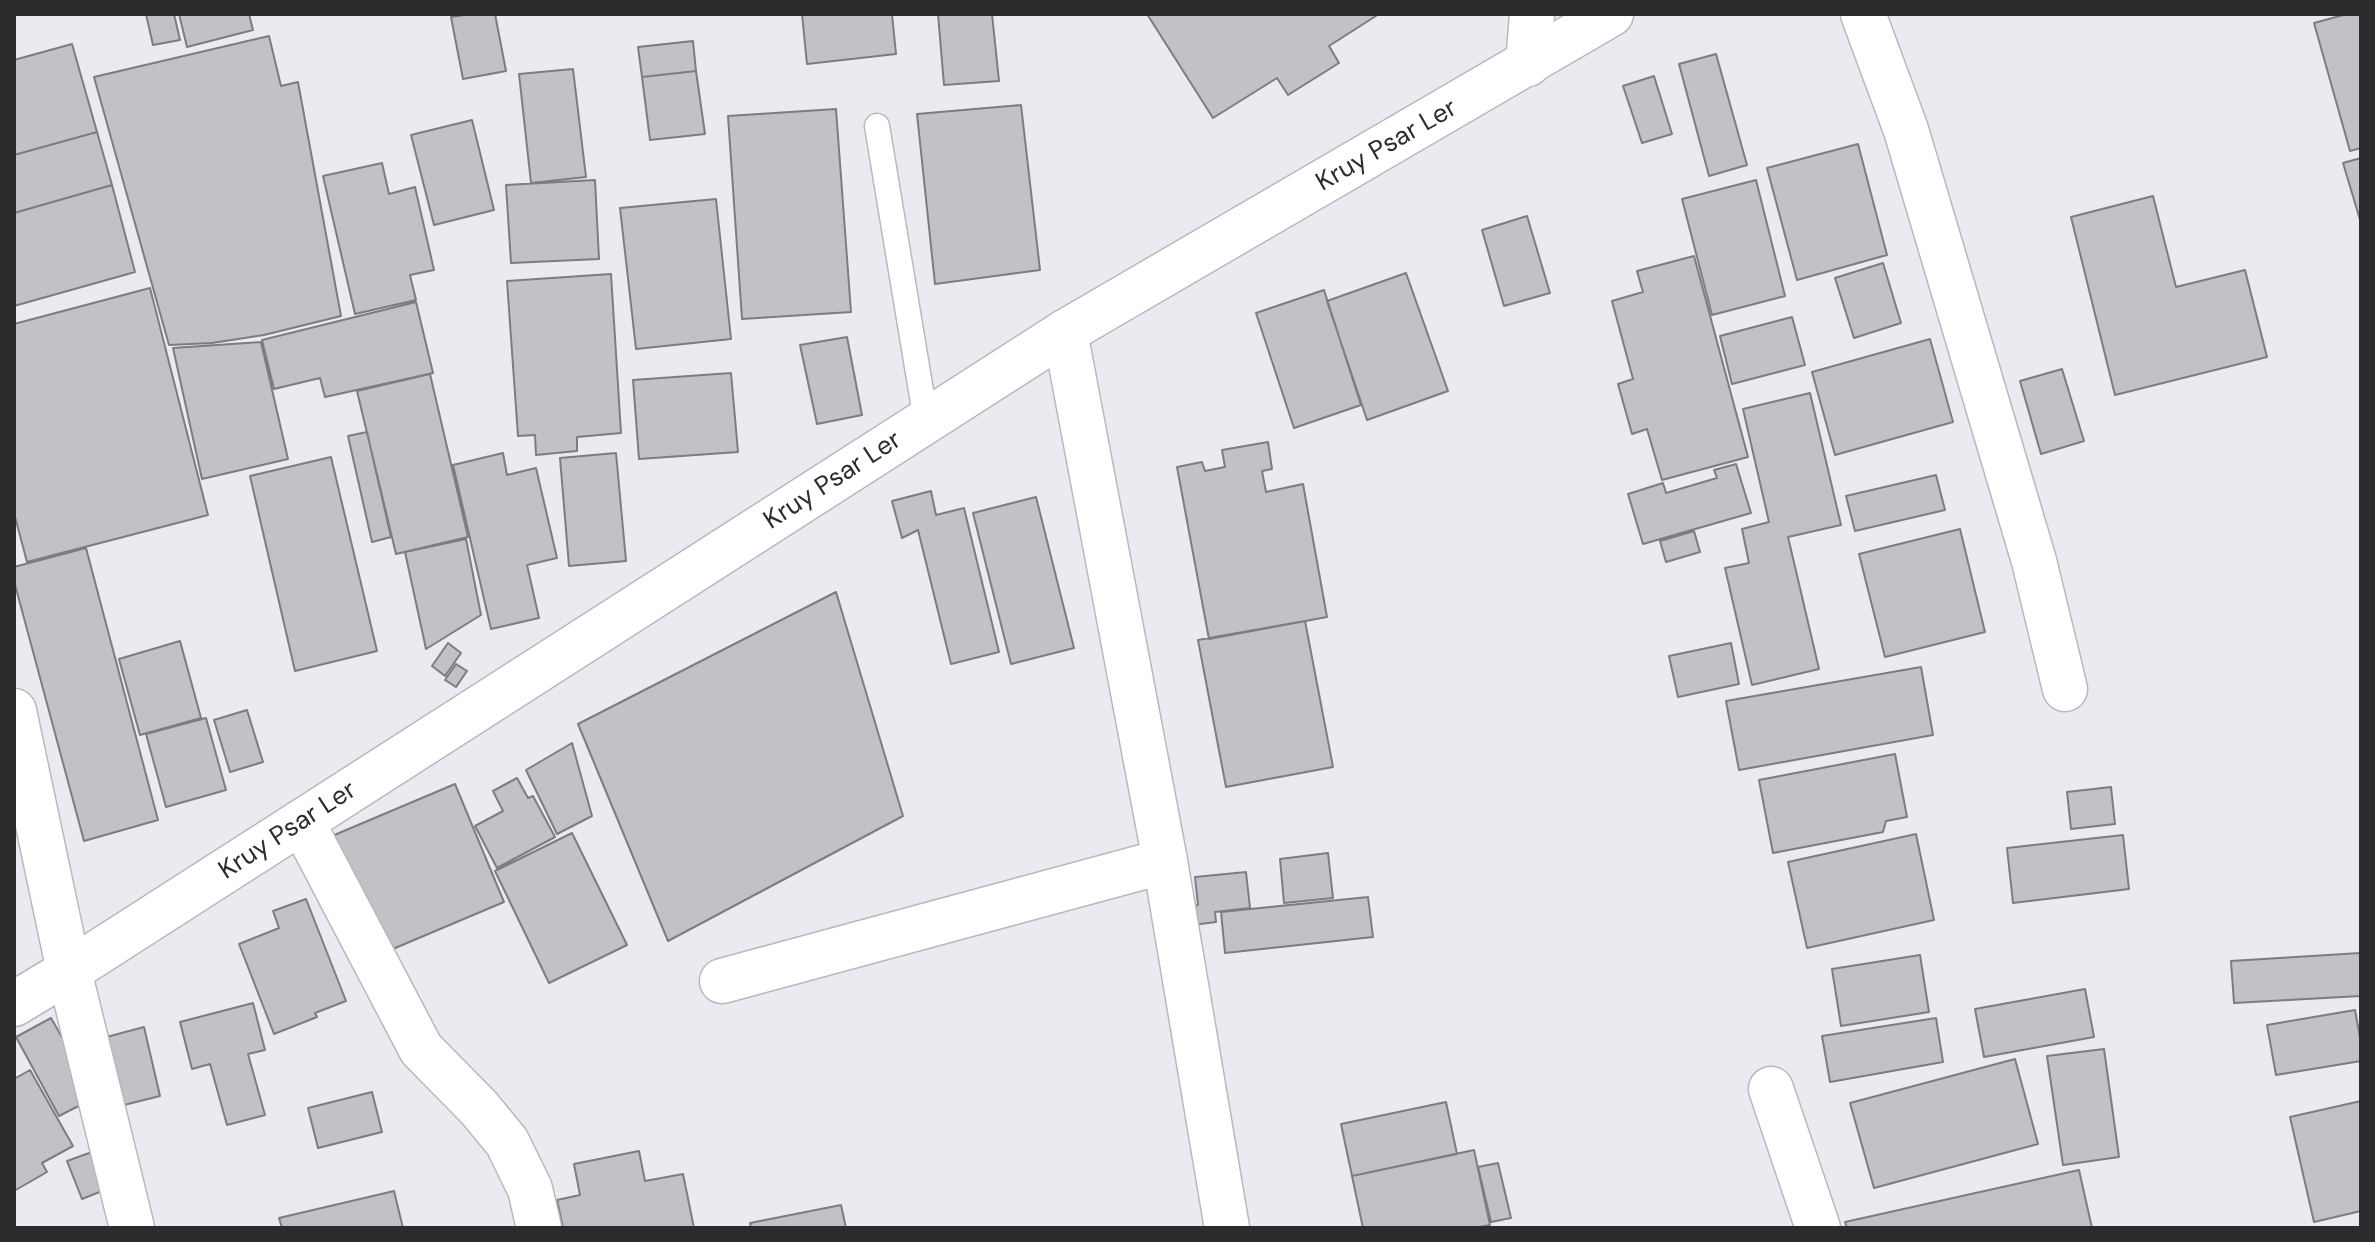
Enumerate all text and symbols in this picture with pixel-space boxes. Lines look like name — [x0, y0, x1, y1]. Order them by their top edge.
street label: Kruy Psar Ler — [1311, 93, 1463, 199]
street label: Kruy Psar Ler — [758, 425, 908, 537]
street label: Kruy Psar Ler — [213, 775, 363, 887]

